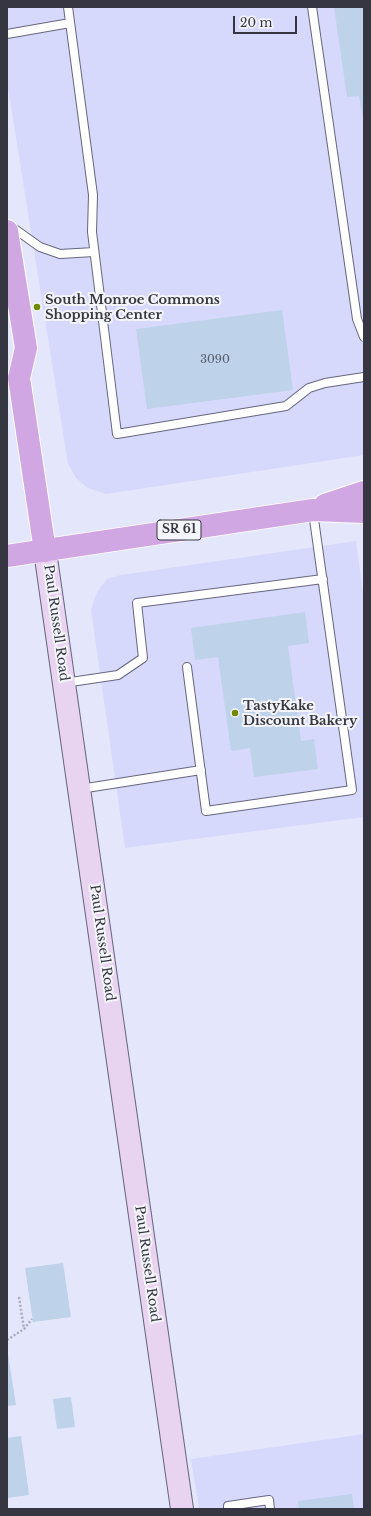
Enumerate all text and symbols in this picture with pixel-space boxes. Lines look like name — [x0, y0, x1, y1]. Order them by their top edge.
scale bar — [235, 8, 299, 34]
text: 20 m — [240, 15, 272, 30]
place label: South Monroe Commons Shopping Center — [45, 292, 220, 323]
marker: South Monroe Commons Shopping Center — [32, 302, 42, 312]
house number: 3090 — [200, 353, 230, 367]
road number: SR 61 — [157, 520, 201, 540]
street label: Paul Russell Road — [40, 564, 72, 682]
place label: TastyKake Discount Bakery — [243, 698, 357, 729]
marker: TastyKake Discount Bakery — [230, 708, 240, 718]
street label: Paul Russell Road — [86, 884, 118, 1002]
street label: Paul Russell Road — [131, 1205, 163, 1323]

